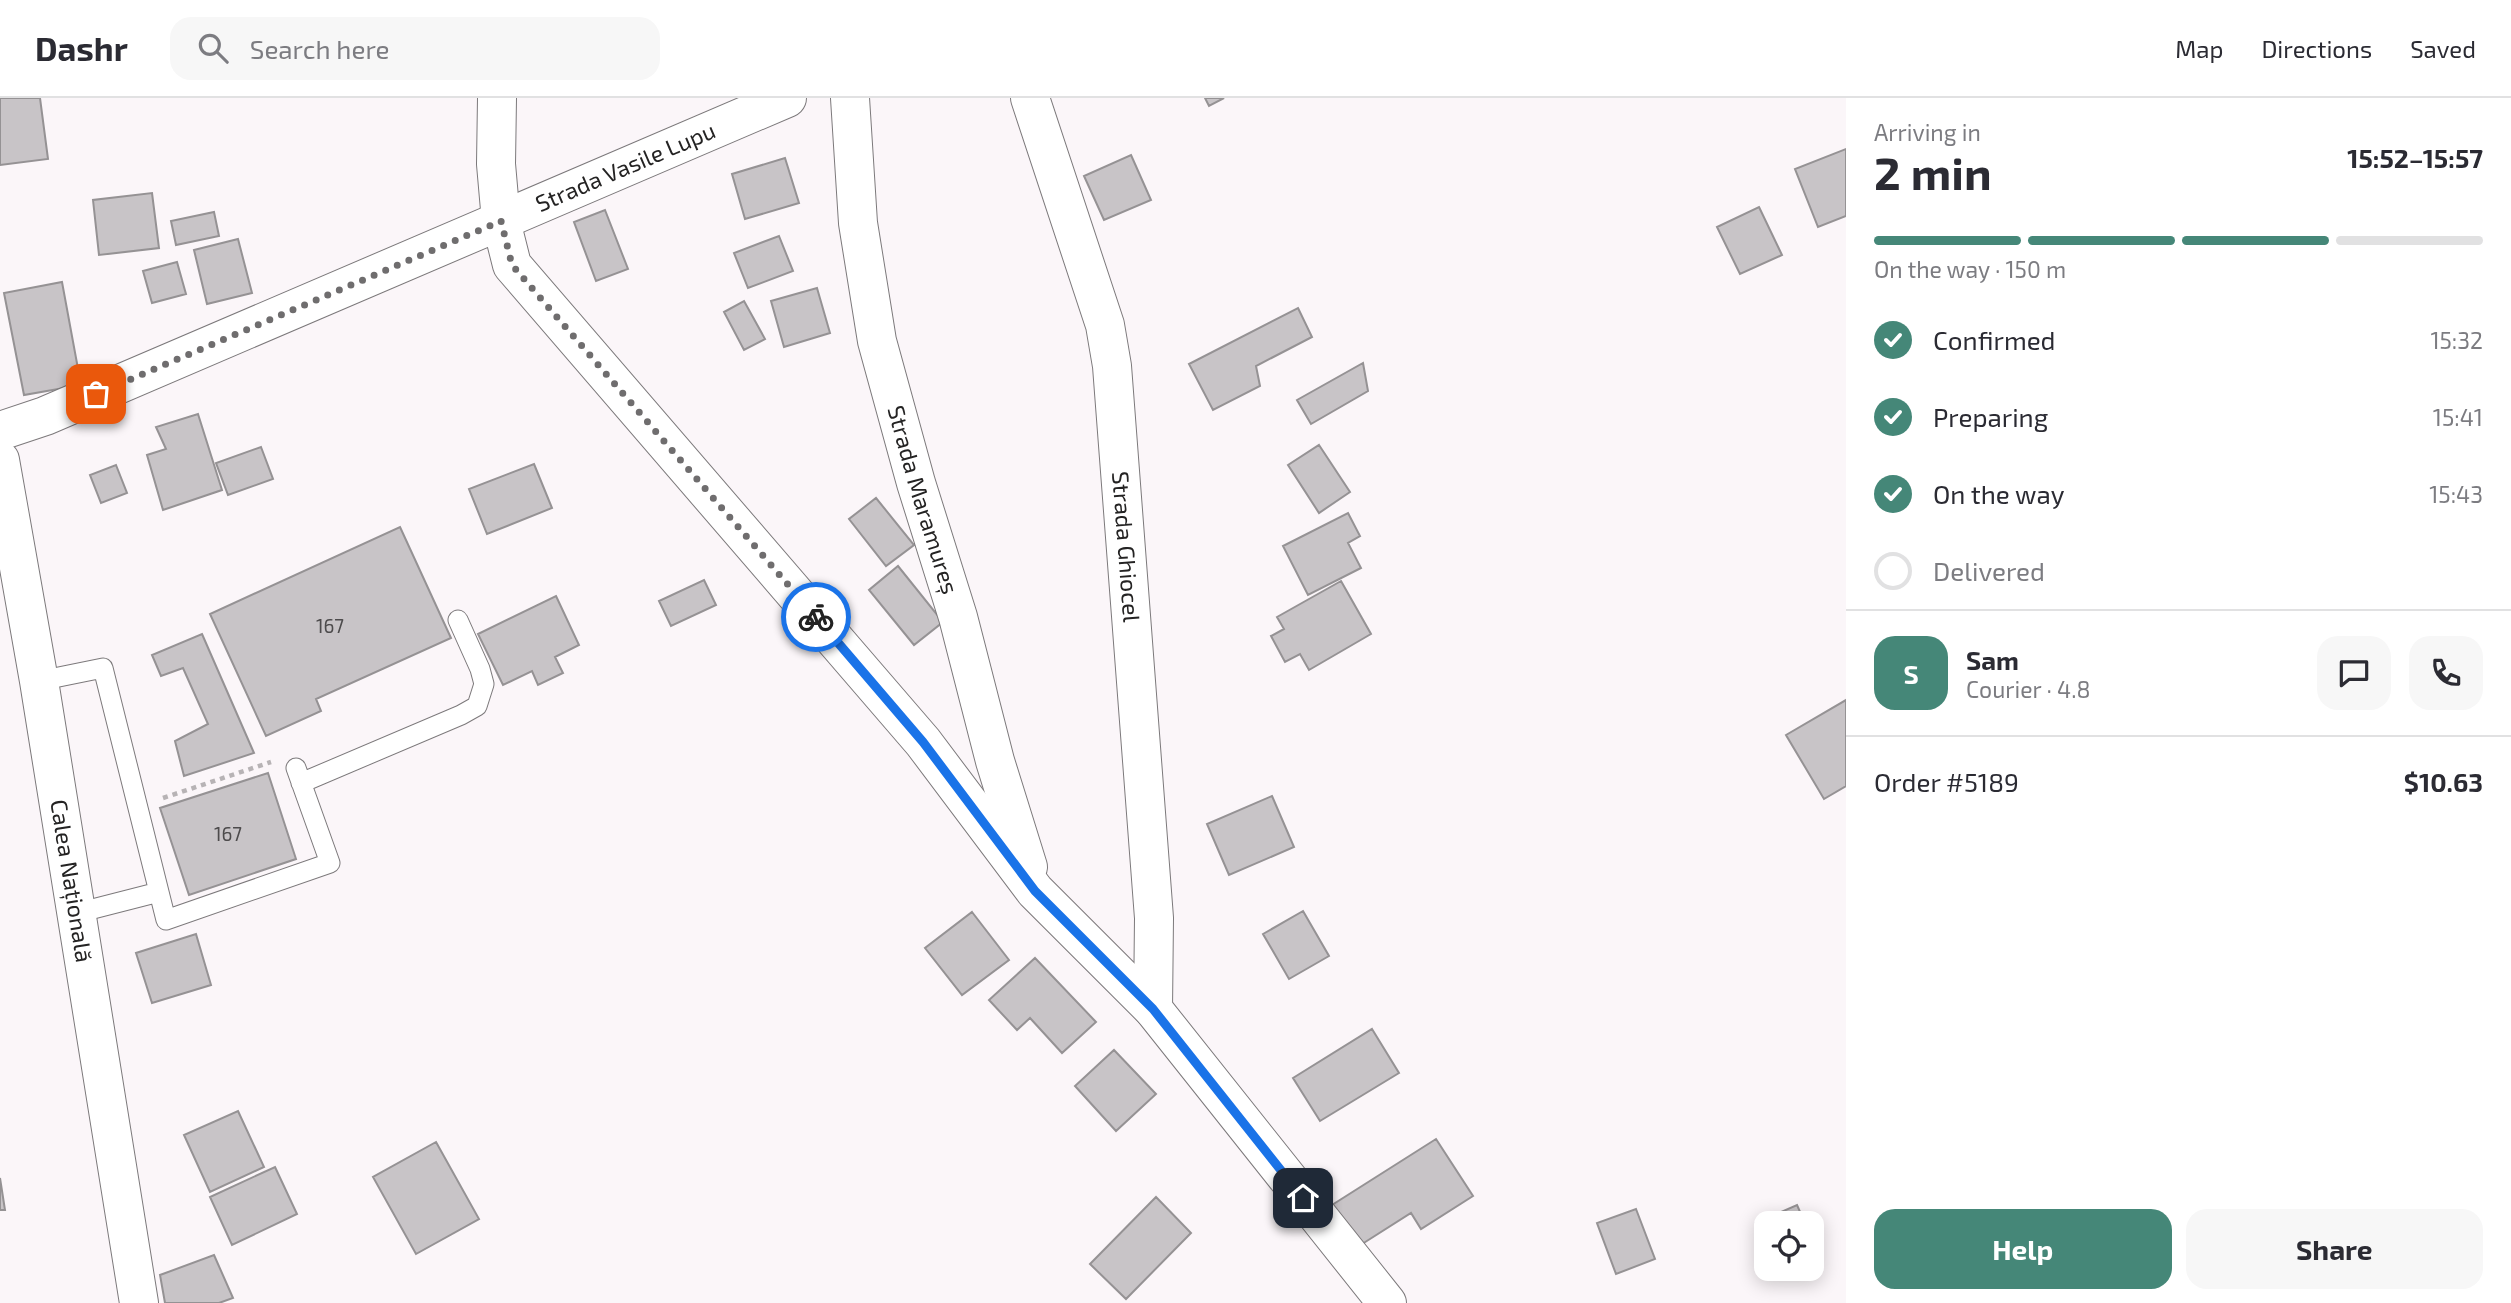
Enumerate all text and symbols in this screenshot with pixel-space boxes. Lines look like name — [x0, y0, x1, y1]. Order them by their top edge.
search box — [170, 17, 660, 80]
text: Dashr — [35, 28, 128, 68]
icon: search — [194, 29, 232, 67]
text: Search here — [250, 33, 389, 64]
text: Map — [2175, 34, 2223, 63]
text: Directions — [2261, 34, 2372, 63]
text: Saved — [2410, 34, 2476, 63]
street label: Strada Vasile Lupu — [531, 115, 719, 217]
text: Arriving in — [1874, 118, 1981, 146]
text: 15:52–15:57 — [2347, 142, 2483, 173]
text: 2 min — [1874, 144, 1992, 199]
text: On the way · 150 m — [1874, 255, 2066, 283]
icon: check — [1874, 321, 1912, 359]
text: Confirmed — [1933, 324, 2056, 355]
text: 15:32 — [2430, 326, 2483, 354]
pin — [66, 364, 126, 424]
icon: bag — [77, 375, 115, 413]
icon: check — [1874, 398, 1912, 436]
text: Preparing — [1933, 401, 2048, 432]
street label: Strada Maramureș — [882, 402, 965, 598]
text: 15:41 — [2433, 403, 2483, 431]
street label: Strada Ghiocel — [1107, 470, 1146, 623]
icon: check — [1874, 475, 1912, 513]
text: On the way — [1933, 478, 2064, 509]
text: 15:43 — [2429, 480, 2483, 508]
text: Delivered — [1933, 555, 2045, 586]
courier — [781, 582, 851, 652]
icon: bike — [797, 598, 835, 636]
house number: 167 — [316, 614, 344, 637]
button: chat — [2317, 636, 2391, 710]
button: phone — [2409, 636, 2483, 710]
text: Sam — [1966, 644, 2019, 675]
text: S — [1903, 658, 1919, 689]
text: Courier · 4.8 — [1966, 675, 2090, 703]
text: Order #5189 — [1874, 766, 2019, 797]
text: $10.63 — [2404, 766, 2483, 797]
street label: Calea Națională — [45, 797, 99, 964]
house number: 167 — [214, 822, 242, 845]
pin — [1273, 1168, 1333, 1228]
icon: home — [1284, 1179, 1322, 1217]
button: Help — [1874, 1209, 2172, 1289]
button: Share — [2186, 1209, 2483, 1289]
map controls — [1754, 1211, 1824, 1281]
button: locate — [1754, 1211, 1824, 1281]

